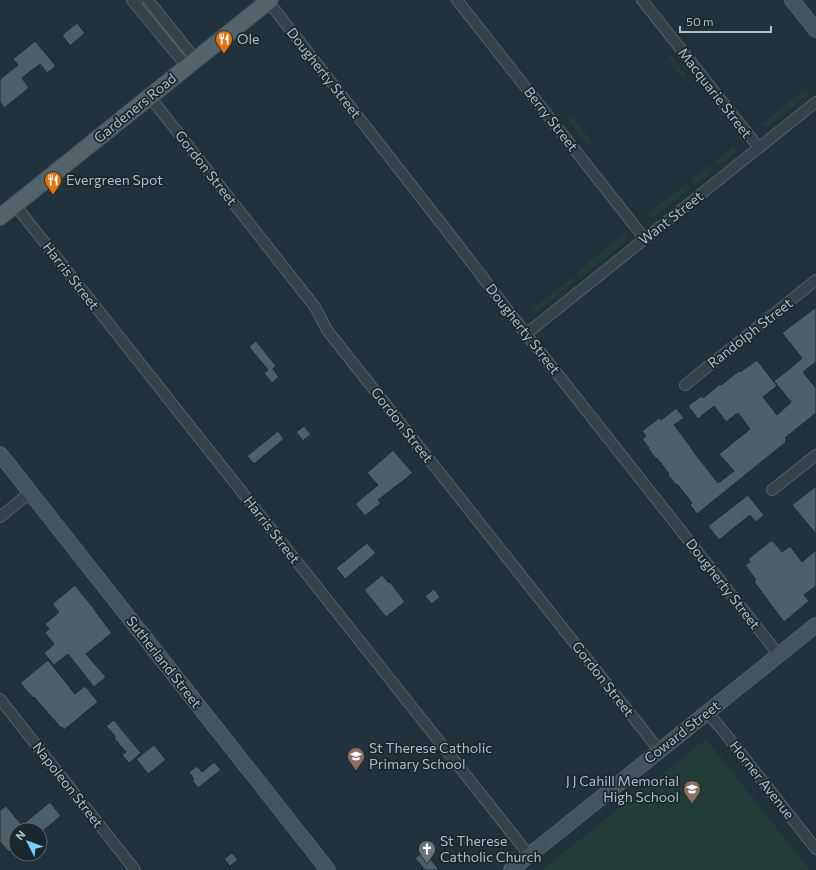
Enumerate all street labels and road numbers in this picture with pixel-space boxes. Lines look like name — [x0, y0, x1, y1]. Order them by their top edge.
street label: Dougherty Street — [284, 24, 365, 122]
street label: Macquarie Street — [675, 44, 756, 141]
street label: Gardeners Road — [90, 69, 179, 146]
street label: Berry Street — [521, 83, 582, 155]
street label: Gordon Street — [172, 127, 241, 209]
street label: Want Street — [635, 187, 706, 248]
street label: Harris Street — [40, 238, 103, 313]
street label: Dougherty Street — [483, 280, 564, 378]
street label: Randolph Street — [704, 294, 796, 371]
street label: Gordon Street — [368, 384, 437, 466]
street label: Harris Street — [241, 492, 304, 567]
street label: Dougherty Street — [683, 535, 764, 633]
street label: Sutherland Street — [123, 612, 206, 711]
street label: Gordon Street — [569, 638, 638, 720]
street label: Coward Street — [640, 696, 723, 767]
street label: Horner Avenue — [727, 737, 798, 822]
street label: Napoleon Street — [30, 738, 107, 831]

